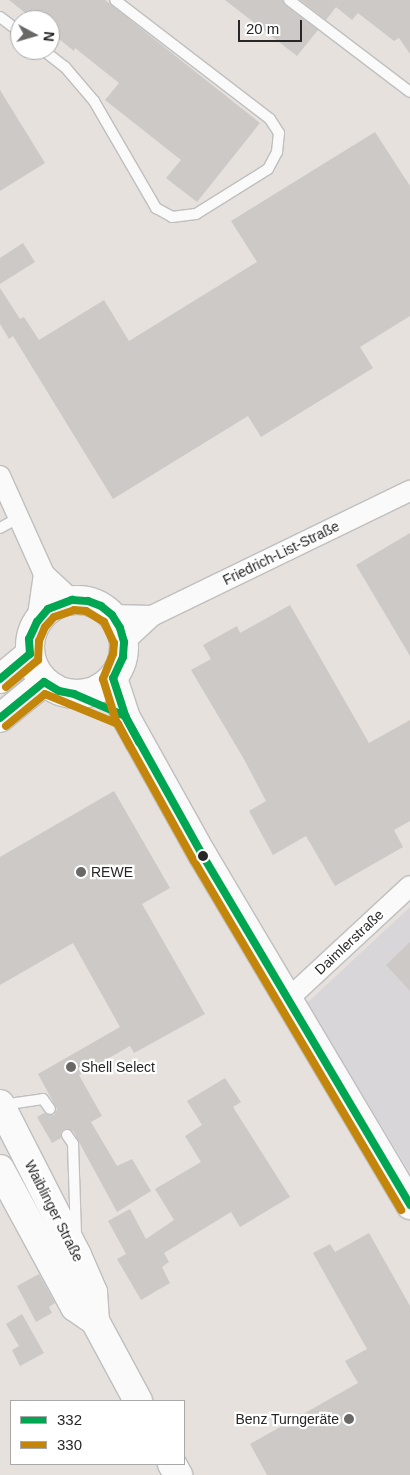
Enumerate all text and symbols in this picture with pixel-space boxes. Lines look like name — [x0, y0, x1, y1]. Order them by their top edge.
north arrow — [10, 10, 60, 60]
scale bar — [240, 10, 304, 42]
text: 20 m — [246, 20, 279, 37]
text: N — [40, 31, 57, 42]
street label: Friedrich-List-Straße — [220, 517, 342, 589]
unlabelled marker — [198, 851, 208, 861]
place label: REWE — [91, 864, 133, 880]
marker: REWE — [75, 866, 87, 878]
street label: Daimlerstraße — [311, 906, 387, 978]
place label: Shell Select — [81, 1059, 155, 1075]
marker: Shell Select — [65, 1061, 77, 1073]
street label: Waiblinger Straße — [21, 1158, 87, 1264]
legend — [10, 1400, 185, 1465]
text: 332 — [57, 1411, 82, 1428]
place label: Benz Turngeräte — [235, 1411, 339, 1427]
marker: Benz Turngeräte — [343, 1413, 355, 1425]
text: 330 — [57, 1436, 82, 1453]

